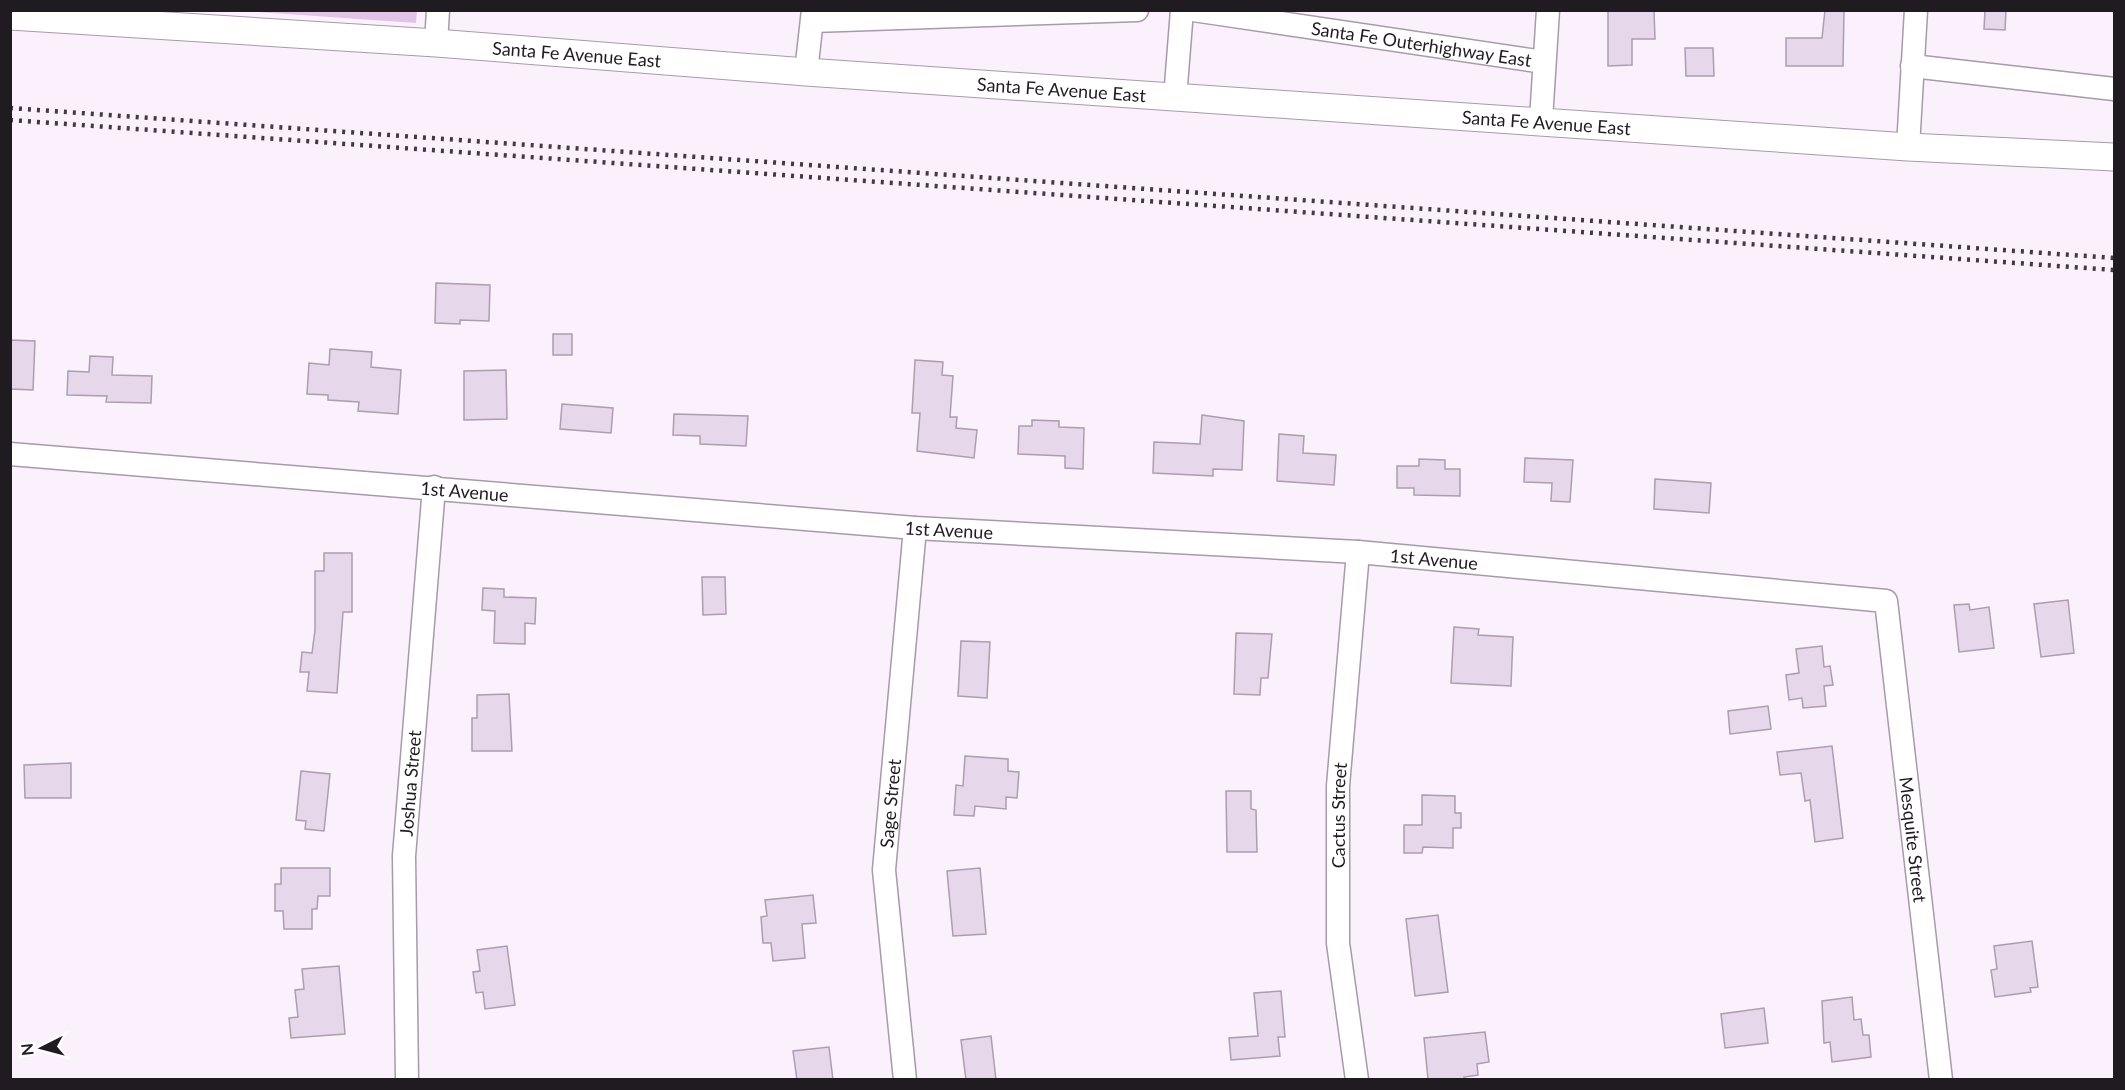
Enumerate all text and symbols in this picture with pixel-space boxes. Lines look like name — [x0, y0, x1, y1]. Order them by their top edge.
street label: Santa Fe Outerhighway East — [1310, 17, 1534, 71]
street label: Santa Fe Avenue East — [492, 36, 662, 72]
street label: Santa Fe Avenue East — [976, 73, 1147, 106]
street label: Santa Fe Avenue East — [1461, 106, 1632, 139]
street label: 1st Avenue — [420, 477, 509, 506]
street label: 1st Avenue — [904, 516, 994, 543]
street label: 1st Avenue — [1389, 544, 1479, 574]
street label: Joshua Street — [395, 729, 425, 837]
street label: Sage Street — [875, 757, 905, 849]
street label: Cactus Street — [1327, 761, 1351, 868]
street label: Mesquite Street — [1895, 776, 1932, 904]
north arrow — [12, 1018, 72, 1078]
text: N — [16, 1042, 37, 1057]

